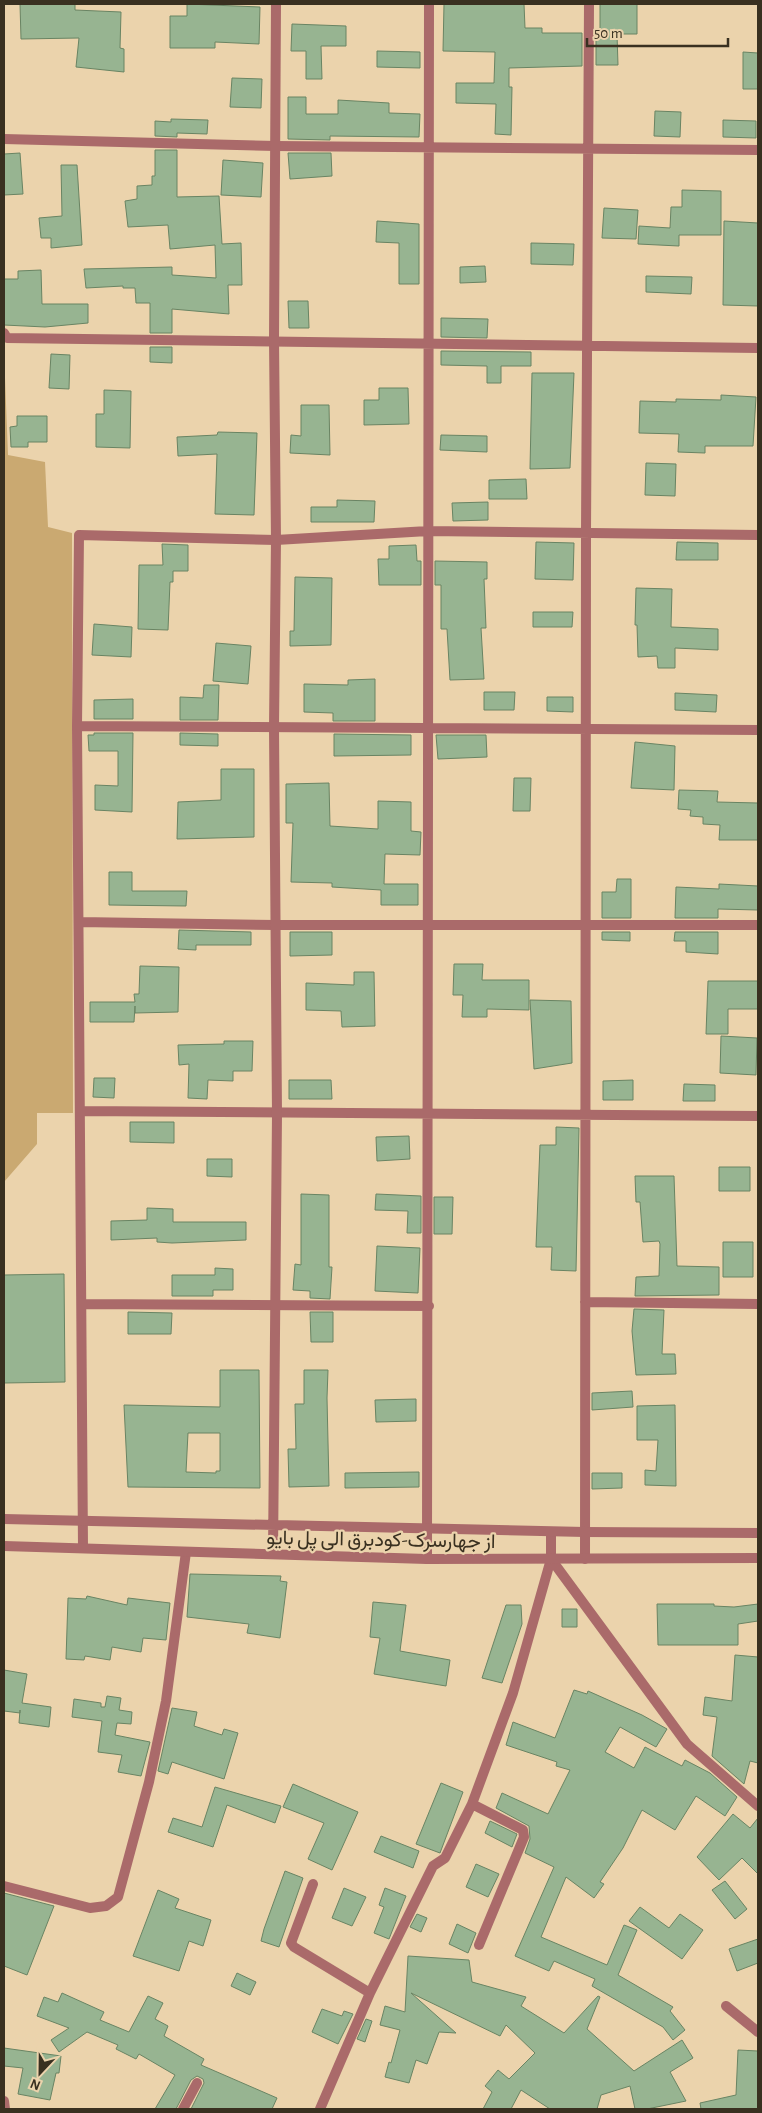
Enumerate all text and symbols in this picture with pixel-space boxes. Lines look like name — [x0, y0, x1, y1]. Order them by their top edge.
scale bar — [587, 15, 728, 47]
text: 50 m — [594, 26, 623, 41]
street label: از جهارسرک-کودبرق الی پل بایو — [266, 1528, 496, 1555]
north arrow — [15, 2048, 65, 2098]
text: N — [28, 2076, 43, 2092]

